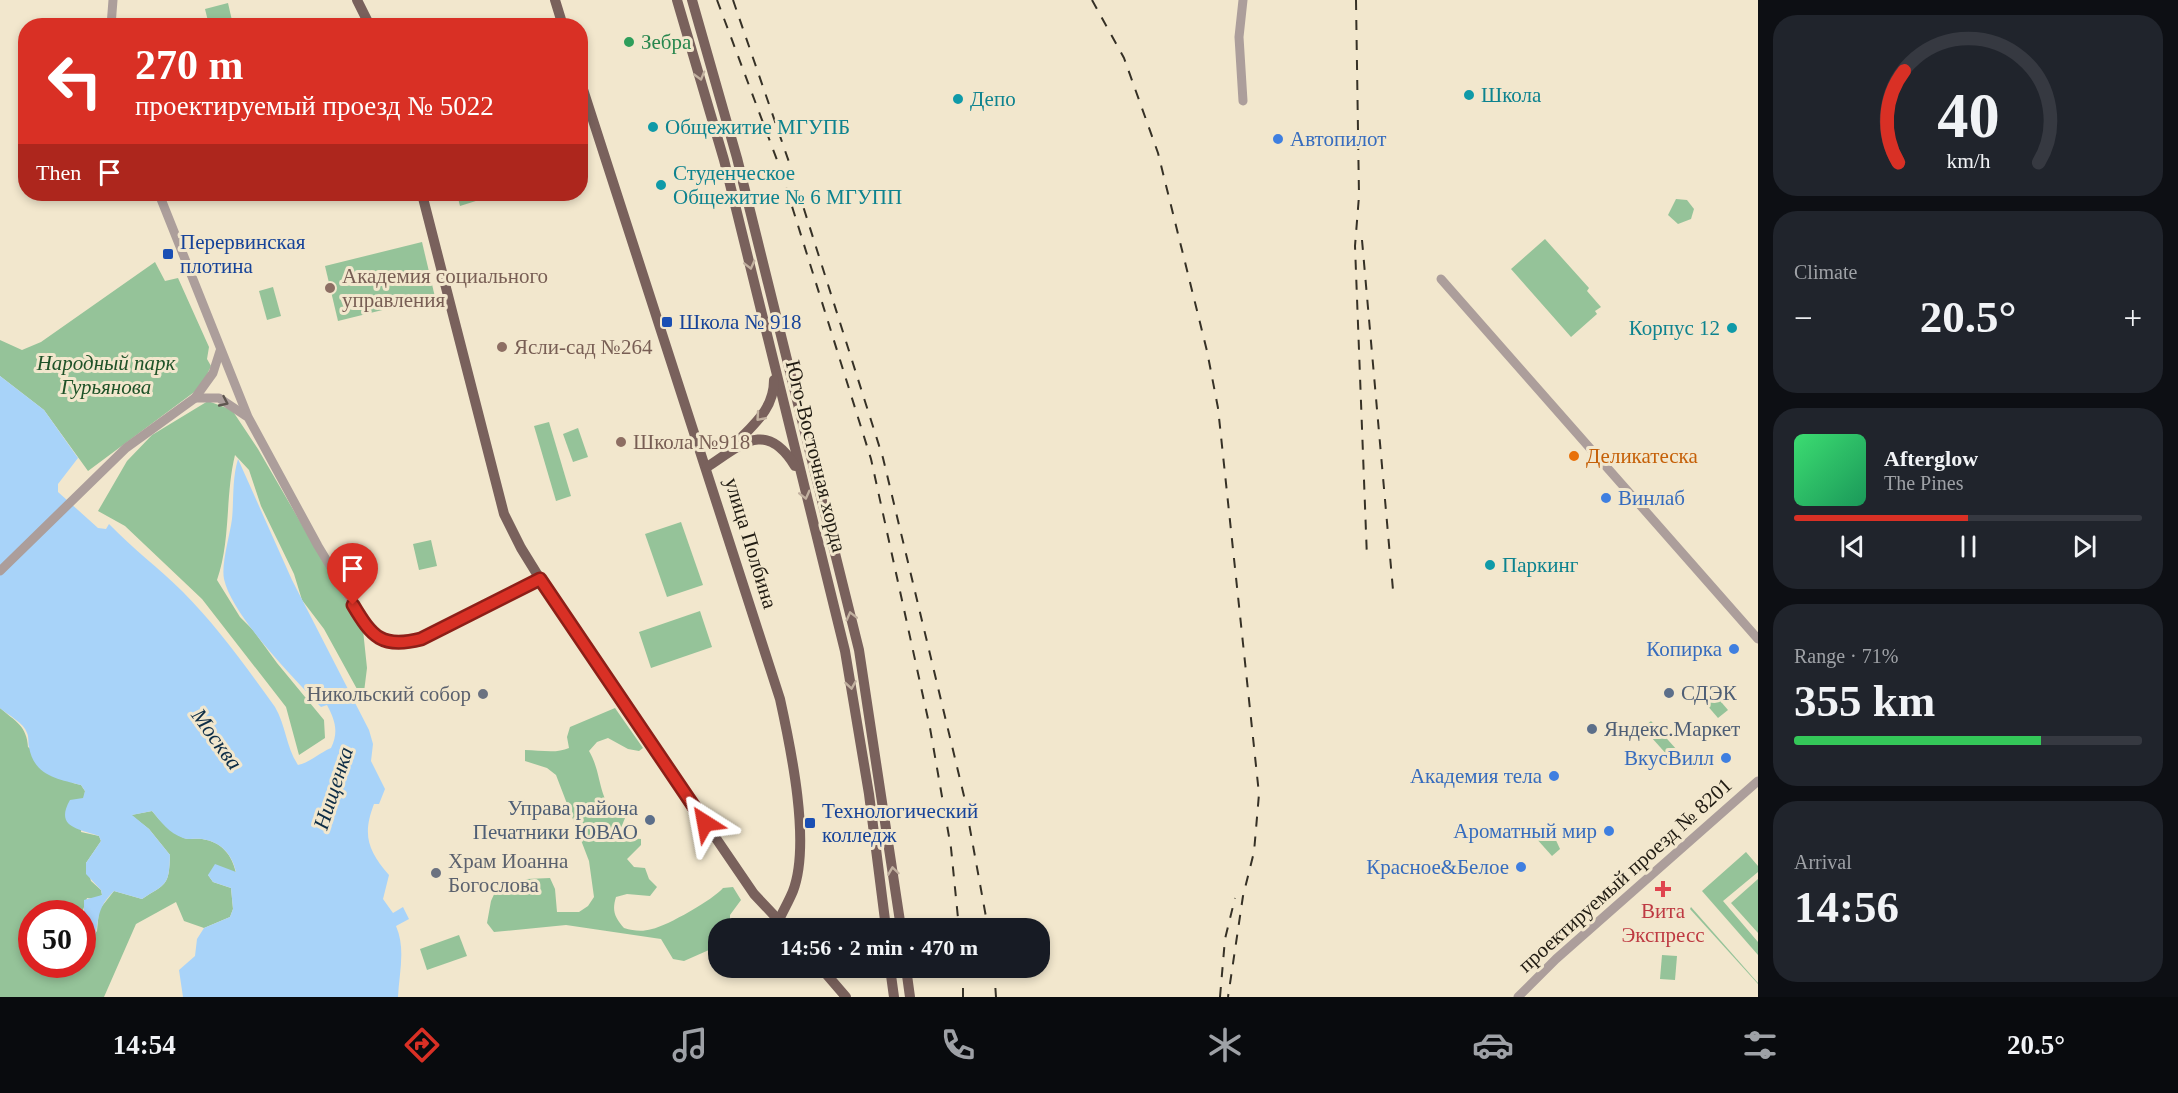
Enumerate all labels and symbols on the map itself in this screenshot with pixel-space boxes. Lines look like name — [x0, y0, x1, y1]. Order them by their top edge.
place label: Зебра — [641, 30, 692, 54]
marker: Зебра — [622, 35, 636, 49]
one-way arrow — [692, 71, 705, 81]
place label: Школа — [1481, 83, 1542, 107]
place label: Депо — [970, 87, 1016, 111]
marker: Школа — [1462, 88, 1476, 102]
marker: Депо — [951, 92, 965, 106]
place label: Общежитие МГУПБ — [665, 115, 850, 139]
marker: Общежитие МГУПБ — [646, 120, 660, 134]
place label: Автопилот — [1290, 127, 1386, 151]
marker: Автопилот — [1271, 132, 1285, 146]
place label: Студенческое Общежитие № 6 МГУПП — [673, 161, 902, 209]
marker: Студенческое Общежитие № 6 МГУПП — [654, 178, 668, 192]
place label: Перервинская плотина — [180, 230, 306, 278]
marker: Перервинская плотина — [161, 247, 175, 261]
one-way arrow — [742, 259, 755, 269]
place label: Академия социального управления — [342, 264, 548, 312]
marker: Академия социального управления — [323, 281, 337, 295]
place label: Школа № 918 — [679, 310, 801, 334]
marker: Школа № 918 — [660, 315, 674, 329]
place label: Корпус 12 — [1629, 316, 1720, 340]
marker: Корпус 12 — [1725, 321, 1739, 335]
place label: Ясли-сад №264 — [514, 335, 653, 359]
marker: Ясли-сад №264 — [495, 340, 509, 354]
park label: Народный парк Гурьянова — [36, 351, 176, 399]
street label: Юго-Восточная хорда — [781, 358, 852, 555]
one-way arrow — [217, 394, 228, 406]
one-way arrow — [756, 410, 767, 421]
place label: Школа №918 — [633, 430, 750, 454]
marker: Школа №918 — [614, 435, 628, 449]
place label: Деликатеска — [1586, 444, 1699, 468]
marker: Деликатеска — [1567, 449, 1581, 463]
street label: улица Полбина — [720, 475, 782, 612]
place label: Винлаб — [1618, 486, 1685, 510]
one-way arrow — [798, 490, 811, 500]
marker: Винлаб — [1599, 491, 1613, 505]
pin — [327, 543, 378, 605]
place label: Паркинг — [1502, 553, 1579, 577]
marker: Паркинг — [1483, 558, 1497, 572]
one-way arrow — [845, 611, 858, 621]
place label: Копирка — [1646, 637, 1723, 661]
marker: Копирка — [1727, 642, 1741, 656]
one-way arrow — [844, 680, 856, 689]
place label: СДЭК — [1681, 681, 1738, 705]
place label: Никольский собор — [306, 682, 471, 706]
marker: СДЭК — [1662, 686, 1676, 700]
marker: Никольский собор — [476, 687, 490, 701]
water label: Москва — [186, 703, 248, 774]
place label: Яндекс.Маркет — [1604, 717, 1740, 741]
marker: Яндекс.Маркет — [1585, 722, 1599, 736]
water label: Нищенка — [308, 743, 358, 833]
place label: ВкусВилл — [1624, 746, 1714, 770]
marker: ВкусВилл — [1719, 751, 1733, 765]
place label: Академия тела — [1410, 764, 1543, 788]
marker: Академия тела — [1547, 769, 1561, 783]
street label: проектируемый проезд № 8201 — [1513, 773, 1737, 977]
position arrow — [673, 791, 737, 855]
place label: Управа района Печатники ЮВАО — [473, 796, 639, 844]
place label: Технологический колледж — [822, 799, 978, 847]
marker: Управа района Печатники ЮВАО — [643, 813, 657, 827]
marker: Технологический колледж — [803, 816, 817, 830]
place label: Ароматный мир — [1453, 819, 1597, 843]
marker: Ароматный мир — [1602, 824, 1616, 838]
place label: Храм Иоанна Богослова — [448, 849, 569, 897]
place label: Красное&Белое — [1366, 855, 1509, 879]
marker: Красное&Белое — [1514, 860, 1528, 874]
marker: Храм Иоанна Богослова — [429, 866, 443, 880]
one-way arrow — [888, 866, 900, 875]
marker: Вита Экспресс — [1656, 882, 1670, 896]
place label: Вита Экспресс — [1621, 899, 1705, 947]
speed limit sign: 50 — [18, 900, 96, 978]

